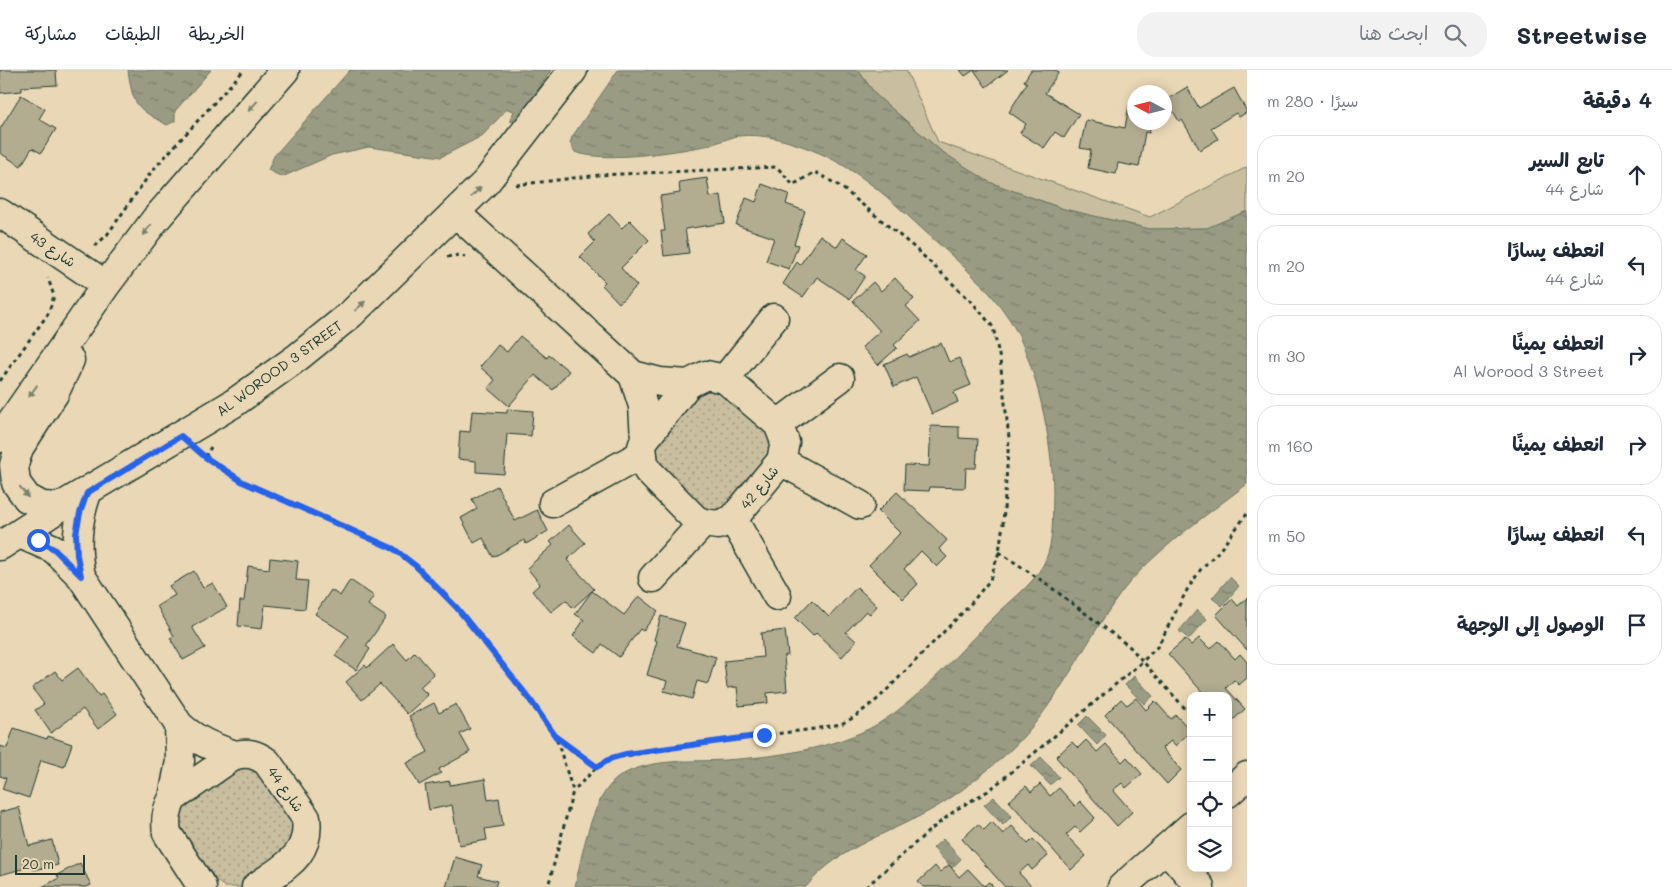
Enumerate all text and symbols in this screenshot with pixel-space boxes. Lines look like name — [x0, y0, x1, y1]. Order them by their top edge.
search box — [1137, 12, 1487, 57]
text: Streetwise — [1517, 19, 1647, 50]
text: ابحث هنا — [1359, 20, 1429, 45]
text: مشاركة — [25, 21, 77, 45]
text: الطبقات — [105, 21, 161, 45]
text: الخريطة — [189, 21, 245, 45]
icon: search — [1441, 21, 1469, 49]
north arrow — [1127, 85, 1172, 130]
text: 4 دقيقة — [1583, 86, 1652, 113]
text: سيرًا · 280 m — [1267, 90, 1358, 111]
one-way arrow — [247, 100, 259, 112]
text: تابع السير — [1529, 147, 1604, 172]
icon: ahead — [1623, 161, 1651, 189]
text: 20 m — [1268, 165, 1305, 186]
text: شارع 44 — [1545, 178, 1604, 199]
one-way arrow — [470, 187, 482, 199]
one-way arrow — [142, 223, 153, 236]
street label: شارع 43 — [26, 227, 80, 272]
text: انعطف يسارًا — [1507, 237, 1604, 262]
icon: left — [1623, 251, 1651, 279]
text: 20 m — [1268, 255, 1305, 276]
text: شارع 44 — [1545, 268, 1604, 289]
one-way arrow — [353, 300, 365, 312]
street label: AL WOROOD 3 STREET — [212, 316, 346, 420]
text: انعطف يمينًا — [1512, 330, 1604, 355]
icon: right — [1623, 341, 1651, 369]
text: 30 m — [1268, 345, 1305, 366]
text: Al Worood 3 Street — [1453, 360, 1604, 381]
one-way arrow — [28, 384, 38, 398]
text: انعطف يمينًا — [1512, 431, 1604, 456]
icon: right — [1623, 431, 1651, 459]
text: 160 m — [1268, 435, 1313, 456]
street label: شارع 42 — [736, 461, 783, 513]
one-way arrow — [18, 486, 29, 499]
text: انعطف يسارًا — [1507, 521, 1604, 546]
icon: left — [1623, 521, 1651, 549]
text: 50 m — [1268, 525, 1305, 546]
route start — [27, 529, 50, 552]
text: الوصول إلى الوجهة — [1457, 611, 1604, 636]
icon: arrive — [1623, 611, 1651, 639]
map controls — [1187, 692, 1232, 872]
button: + — [1187, 692, 1232, 737]
route end — [753, 724, 776, 747]
button: − — [1187, 737, 1232, 782]
street label: شارع 44 — [263, 763, 308, 816]
button: locate — [1187, 782, 1232, 827]
button: layers — [1187, 827, 1232, 872]
scale bar — [15, 852, 85, 875]
text: 20 m — [22, 854, 54, 873]

